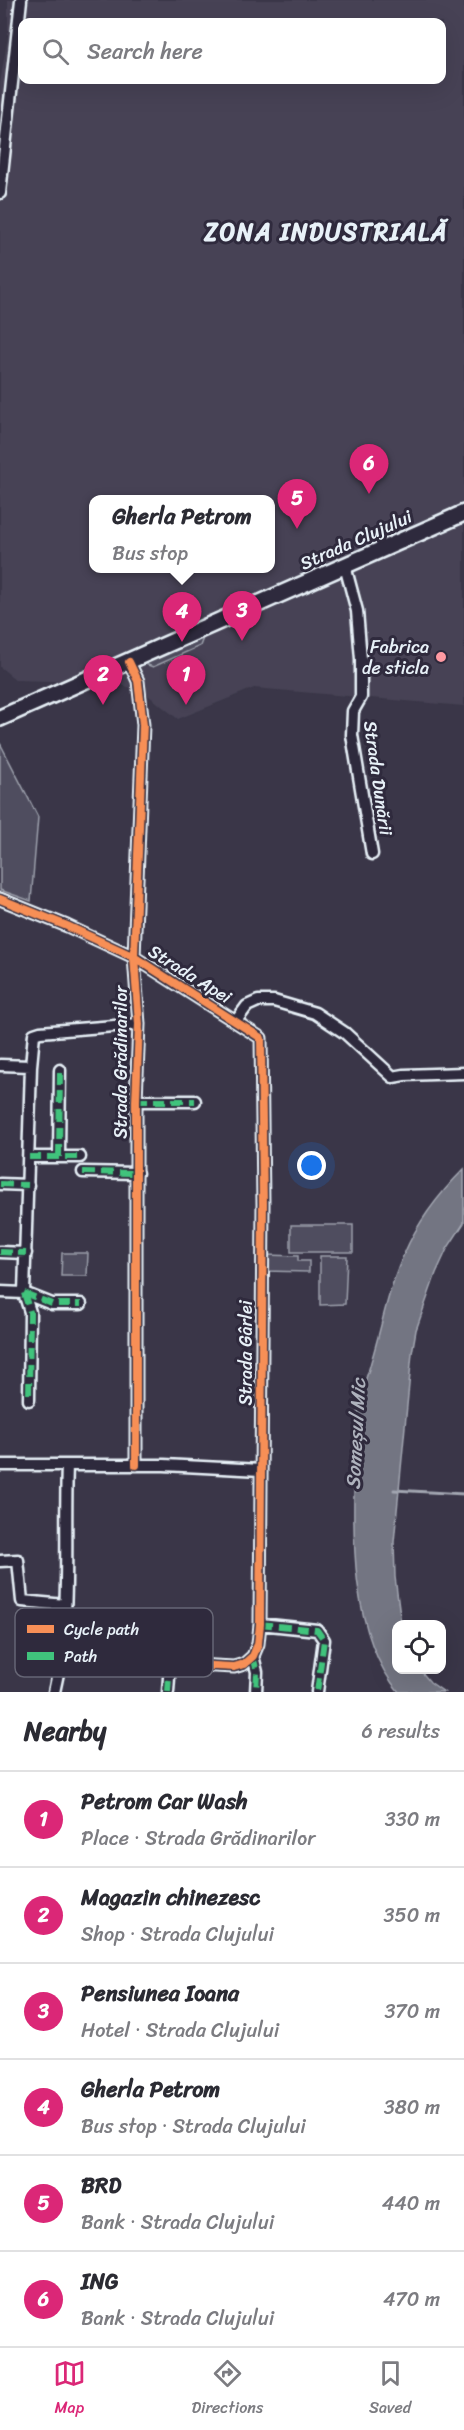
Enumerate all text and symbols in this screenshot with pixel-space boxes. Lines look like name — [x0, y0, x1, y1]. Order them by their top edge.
search box — [18, 18, 446, 84]
text: Search here — [87, 32, 203, 71]
icon: search — [39, 35, 72, 68]
district label: ZONA INDUSTRIALĂ — [203, 211, 449, 253]
pin: 6 — [350, 444, 388, 494]
pin: 5 — [278, 480, 316, 529]
popup — [89, 495, 275, 573]
text: Gherla Petrom — [112, 497, 252, 536]
street label: Strada Clujului — [295, 501, 418, 579]
text: Bus stop — [112, 536, 188, 571]
pin: 4 — [162, 592, 201, 642]
pin: 3 — [222, 592, 262, 641]
place label: Fabrica de sticla — [362, 631, 429, 684]
marker: Fabrica de sticla — [434, 650, 448, 664]
pin: 2 — [84, 656, 122, 705]
pin: 1 — [166, 656, 206, 705]
street label: Strada Dunării — [354, 719, 402, 838]
street label: Strada Apei — [142, 936, 239, 1013]
street label: Strada Grădinarilor — [105, 984, 137, 1139]
your location — [297, 1151, 326, 1180]
street label: Strada Gârlei — [230, 1299, 262, 1406]
water label: Someșul Mic — [336, 1376, 376, 1490]
legend — [15, 1608, 213, 1677]
text: Cycle path — [64, 1615, 139, 1644]
map controls — [392, 1620, 446, 1674]
button: locate — [392, 1620, 446, 1674]
text: Path — [64, 1642, 97, 1671]
text: Nearby — [24, 1708, 106, 1754]
text: 6 results — [361, 1714, 440, 1749]
text: Petrom Car Wash — [81, 1782, 248, 1821]
text: 1 — [39, 1802, 48, 1837]
text: 330 m — [385, 1802, 440, 1837]
text: Place · Strada Grădinarilor — [81, 1821, 315, 1856]
text: Magazin chinezesc — [81, 1878, 260, 1917]
text: 2 — [38, 1898, 49, 1933]
text: 350 m — [384, 1898, 440, 1933]
text: Shop · Strada Clujului — [81, 1917, 274, 1952]
text: Pensiunea Ioana — [81, 1974, 239, 2013]
text: 3 — [38, 1994, 49, 2029]
text: 370 m — [384, 1994, 440, 2029]
text: Hotel · Strada Clujului — [81, 2013, 279, 2048]
text: Gherla Petrom — [81, 2070, 220, 2109]
text: 4 — [37, 2090, 50, 2125]
text: 380 m — [384, 2090, 440, 2125]
text: Bus stop · Strada Clujului — [81, 2109, 306, 2144]
text: BRD — [81, 2166, 121, 2205]
text: 5 — [37, 2186, 50, 2221]
text: 440 m — [382, 2186, 440, 2221]
text: Bank · Strada Clujului — [81, 2205, 274, 2240]
text: ING — [81, 2262, 119, 2301]
text: 6 — [38, 2282, 49, 2317]
text: 470 m — [383, 2282, 440, 2317]
text: Bank · Strada Clujului — [81, 2301, 274, 2336]
tab: Map — [53, 2357, 86, 2422]
tab: Directions — [192, 2357, 263, 2422]
tab: Saved — [369, 2357, 411, 2422]

